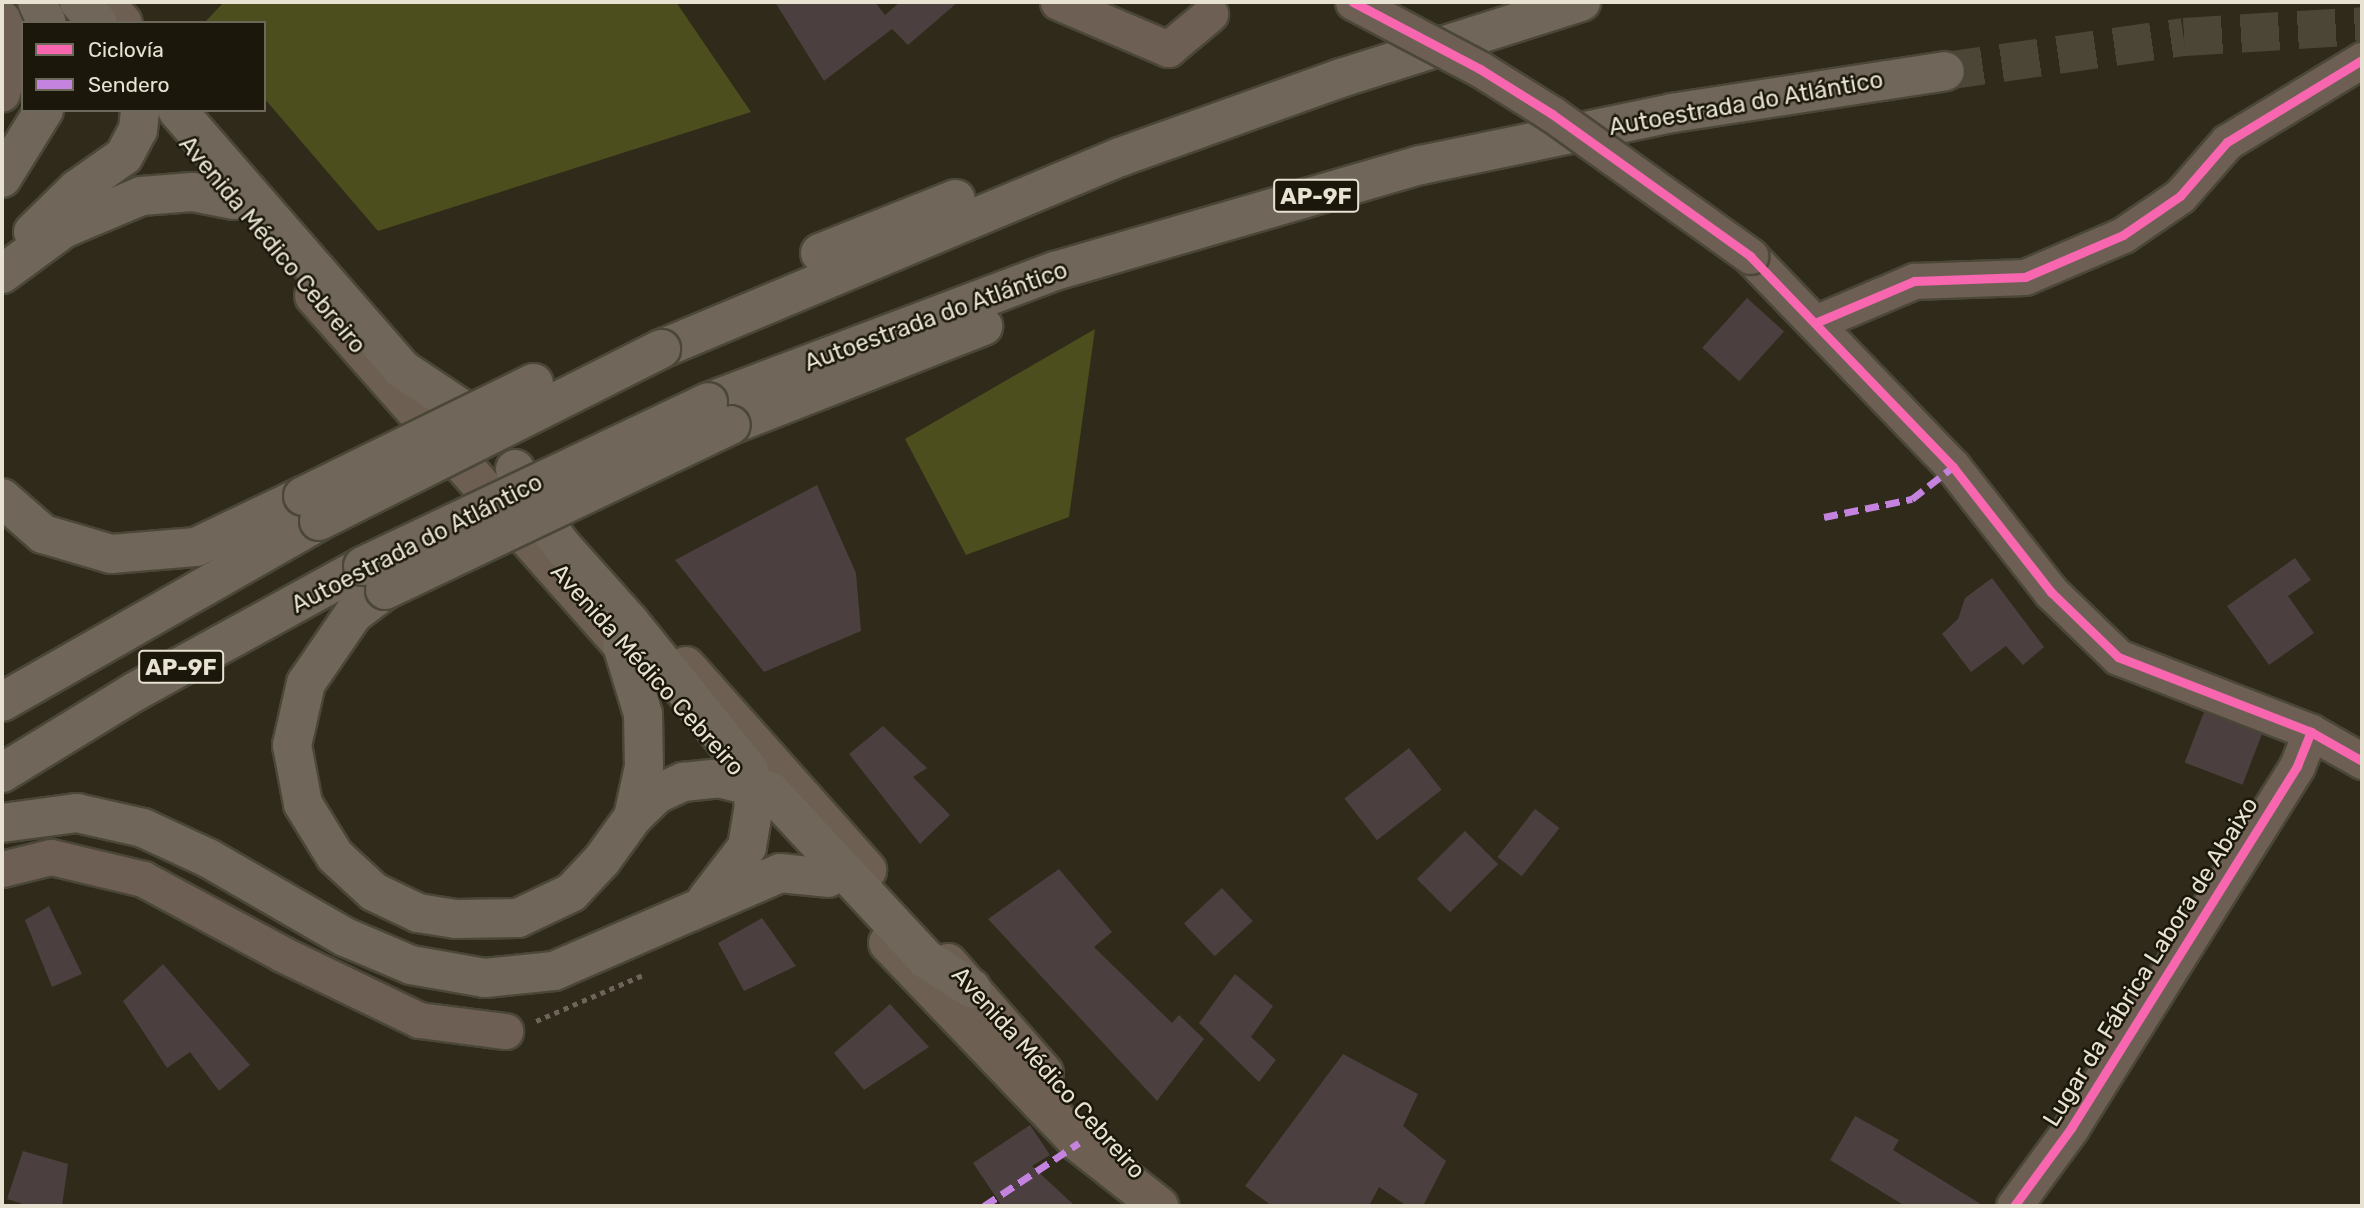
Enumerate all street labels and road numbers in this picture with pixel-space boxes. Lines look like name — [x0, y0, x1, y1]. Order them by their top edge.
street label: Autoestrada do Atlántico — [1606, 66, 1886, 142]
street label: Avenida Médico Cebreiro — [172, 130, 372, 360]
road number: AP-9F — [1272, 176, 1360, 216]
street label: Autoestrada do Atlántico — [800, 256, 1072, 378]
street label: Autoestrada do Atlántico — [286, 468, 548, 620]
street label: Avenida Médico Cebreiro — [544, 558, 750, 782]
road number: AP-9F — [137, 648, 225, 687]
street label: Lugar da Fábrica Labora de Abaixo — [2037, 792, 2265, 1132]
street label: Avenida Médico Cebreiro — [945, 961, 1151, 1185]

